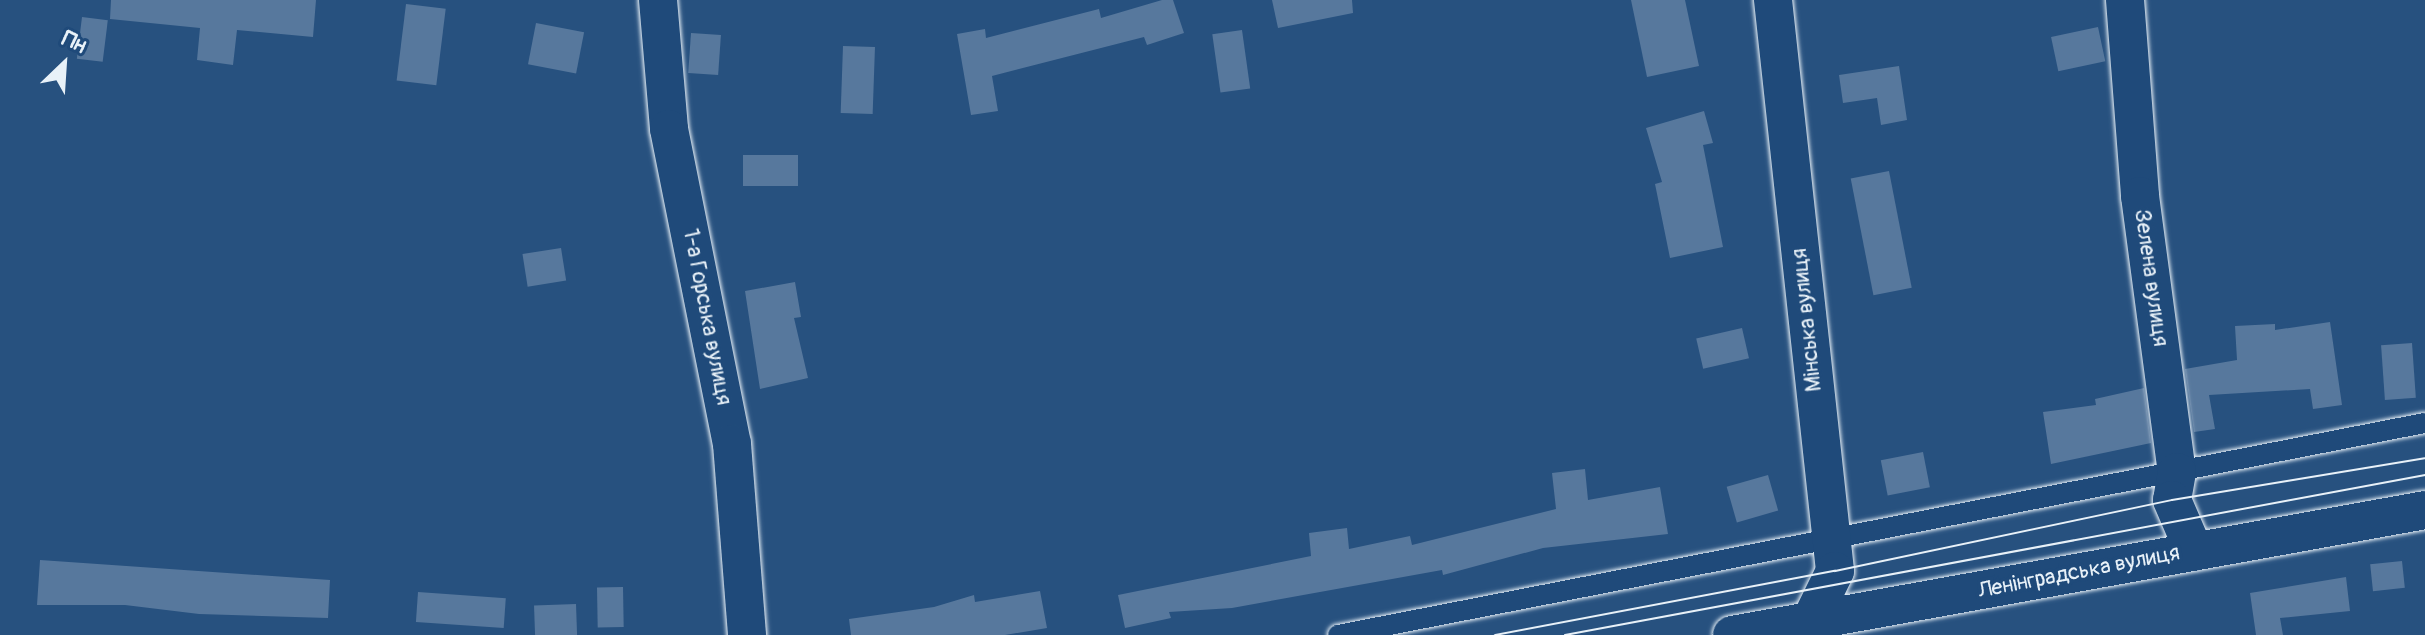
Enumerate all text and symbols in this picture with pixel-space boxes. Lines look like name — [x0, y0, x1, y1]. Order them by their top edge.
north arrow — [24, 24, 104, 104]
text: Пн — [57, 24, 91, 60]
street label: Зелена вулиця — [2128, 208, 2174, 348]
street label: 1-а Горська вулиця — [677, 227, 737, 407]
street label: Мінська вулиця — [1786, 247, 1828, 393]
street label: Ленінградська вулиця — [1976, 540, 2182, 604]

